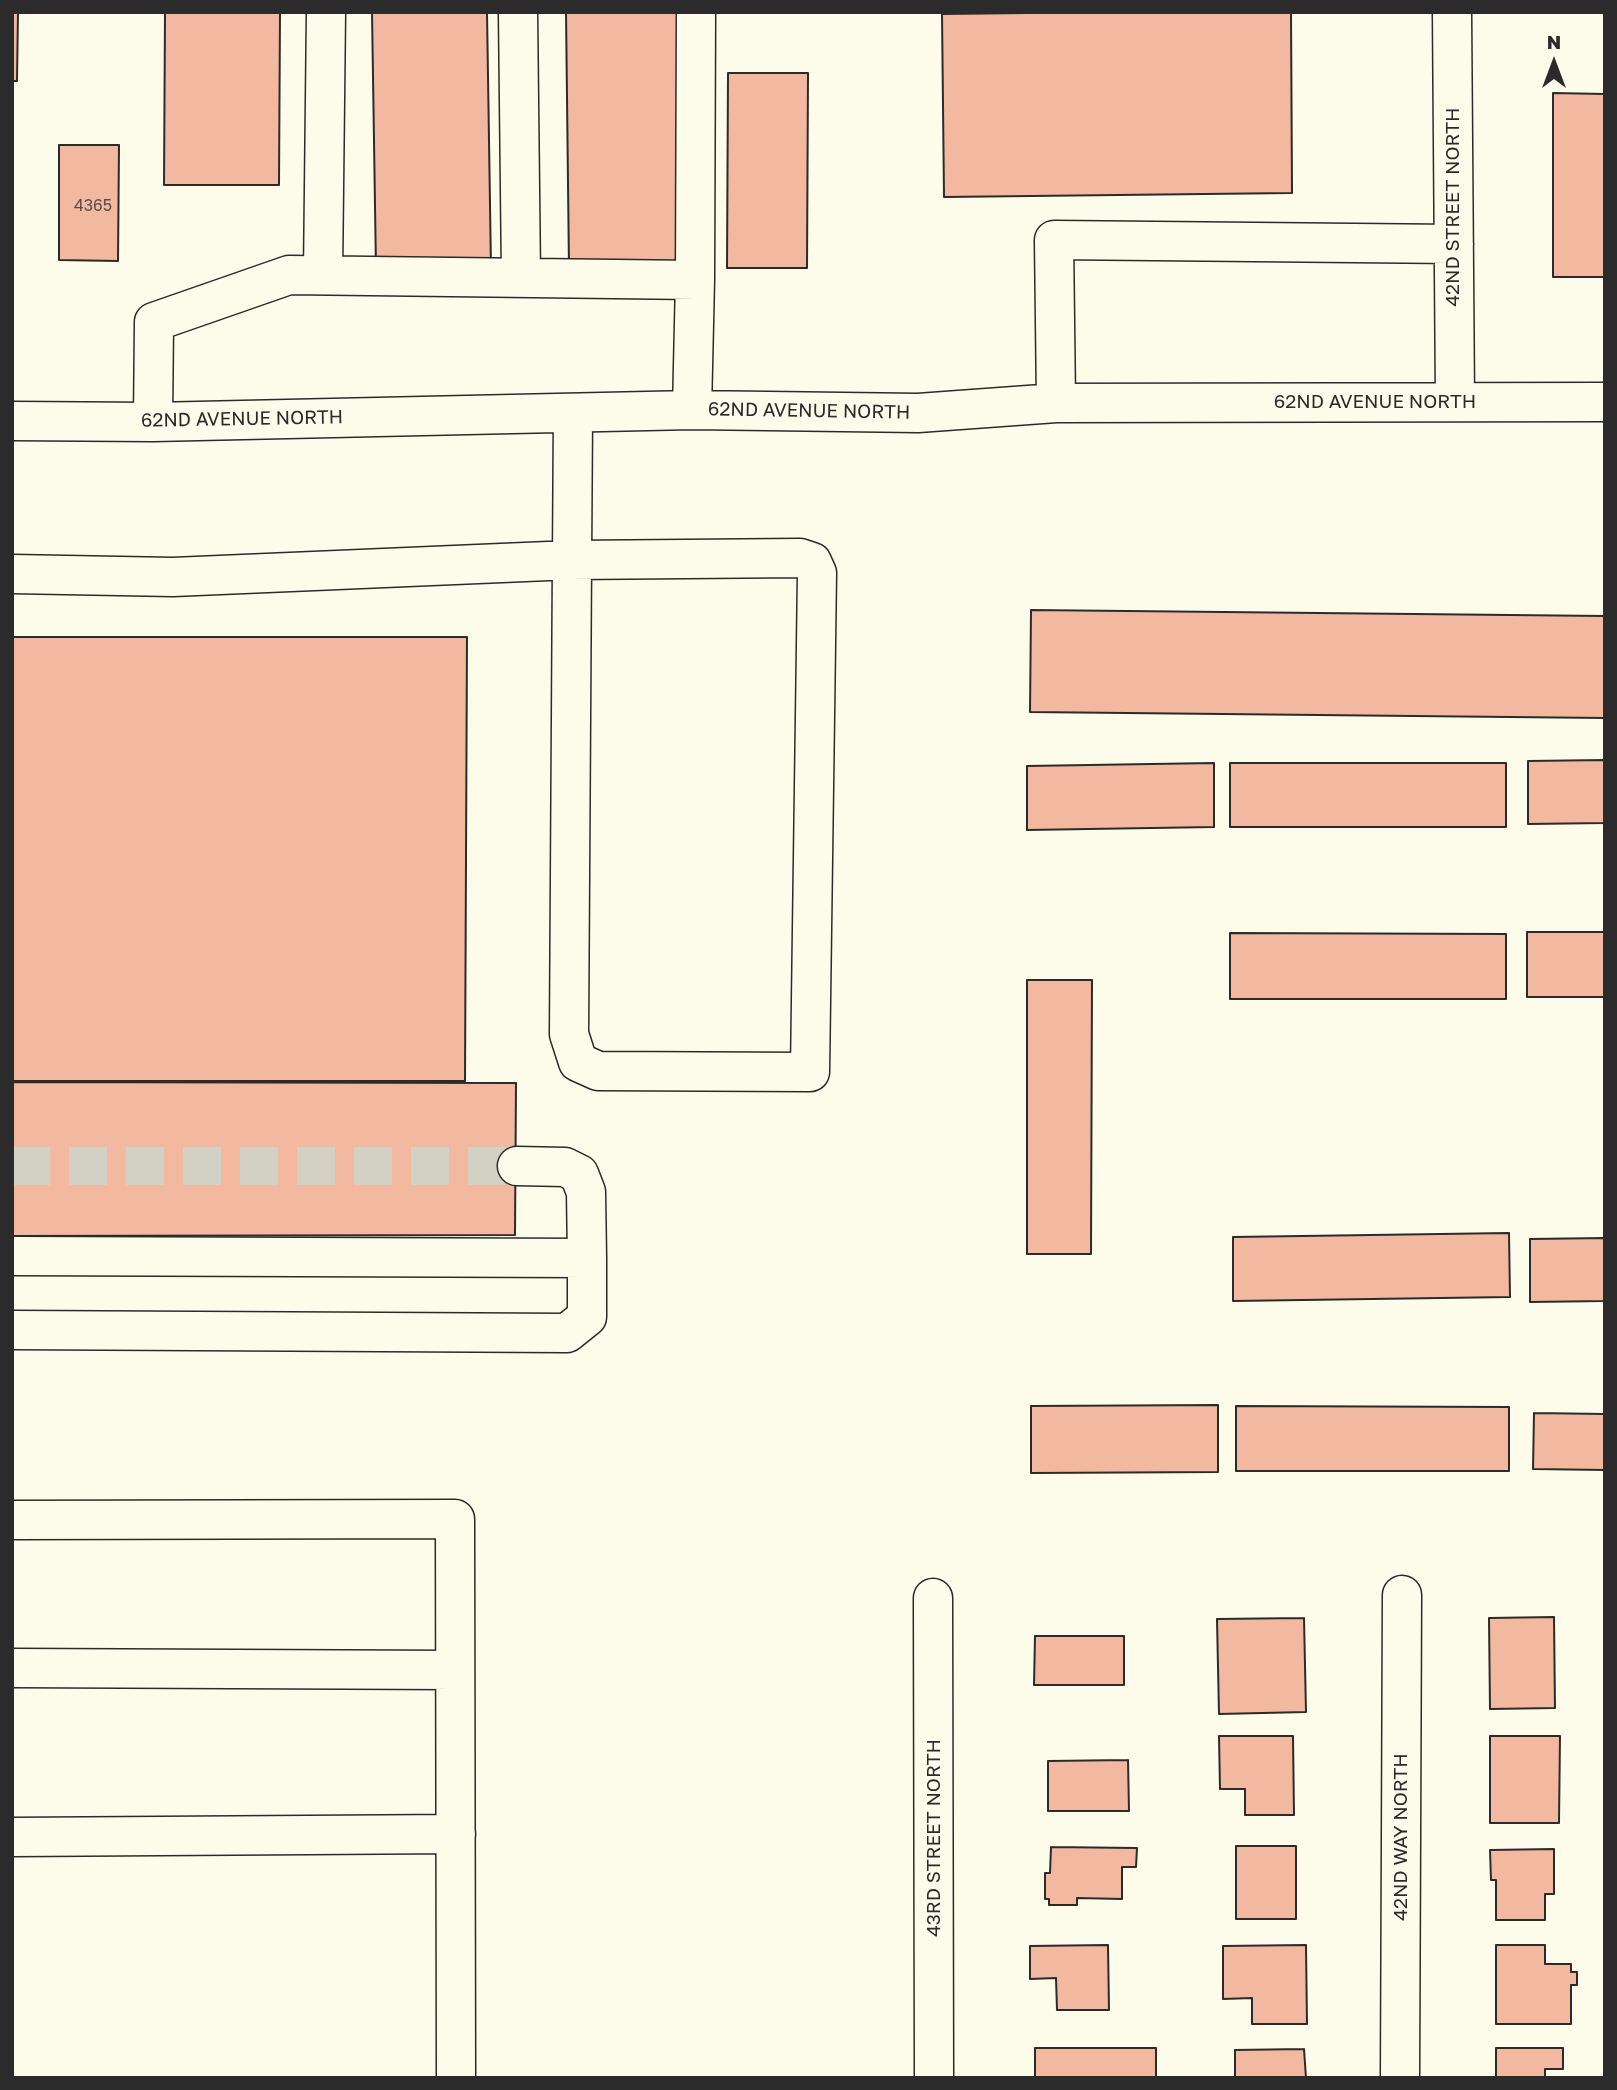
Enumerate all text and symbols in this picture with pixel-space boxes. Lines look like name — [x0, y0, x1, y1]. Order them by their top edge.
north arrow — [1519, 28, 1589, 98]
text: N — [1547, 30, 1561, 53]
street label: 42ND STREET NORTH — [1442, 107, 1464, 307]
house number: 4365 — [74, 196, 112, 216]
street label: 62ND AVENUE NORTH — [1274, 391, 1476, 413]
street label: 62ND AVENUE NORTH — [708, 398, 910, 424]
street label: 62ND AVENUE NORTH — [141, 406, 343, 432]
street label: 43RD STREET NORTH — [923, 1739, 945, 1937]
street label: 42ND WAY NORTH — [1390, 1753, 1412, 1921]

